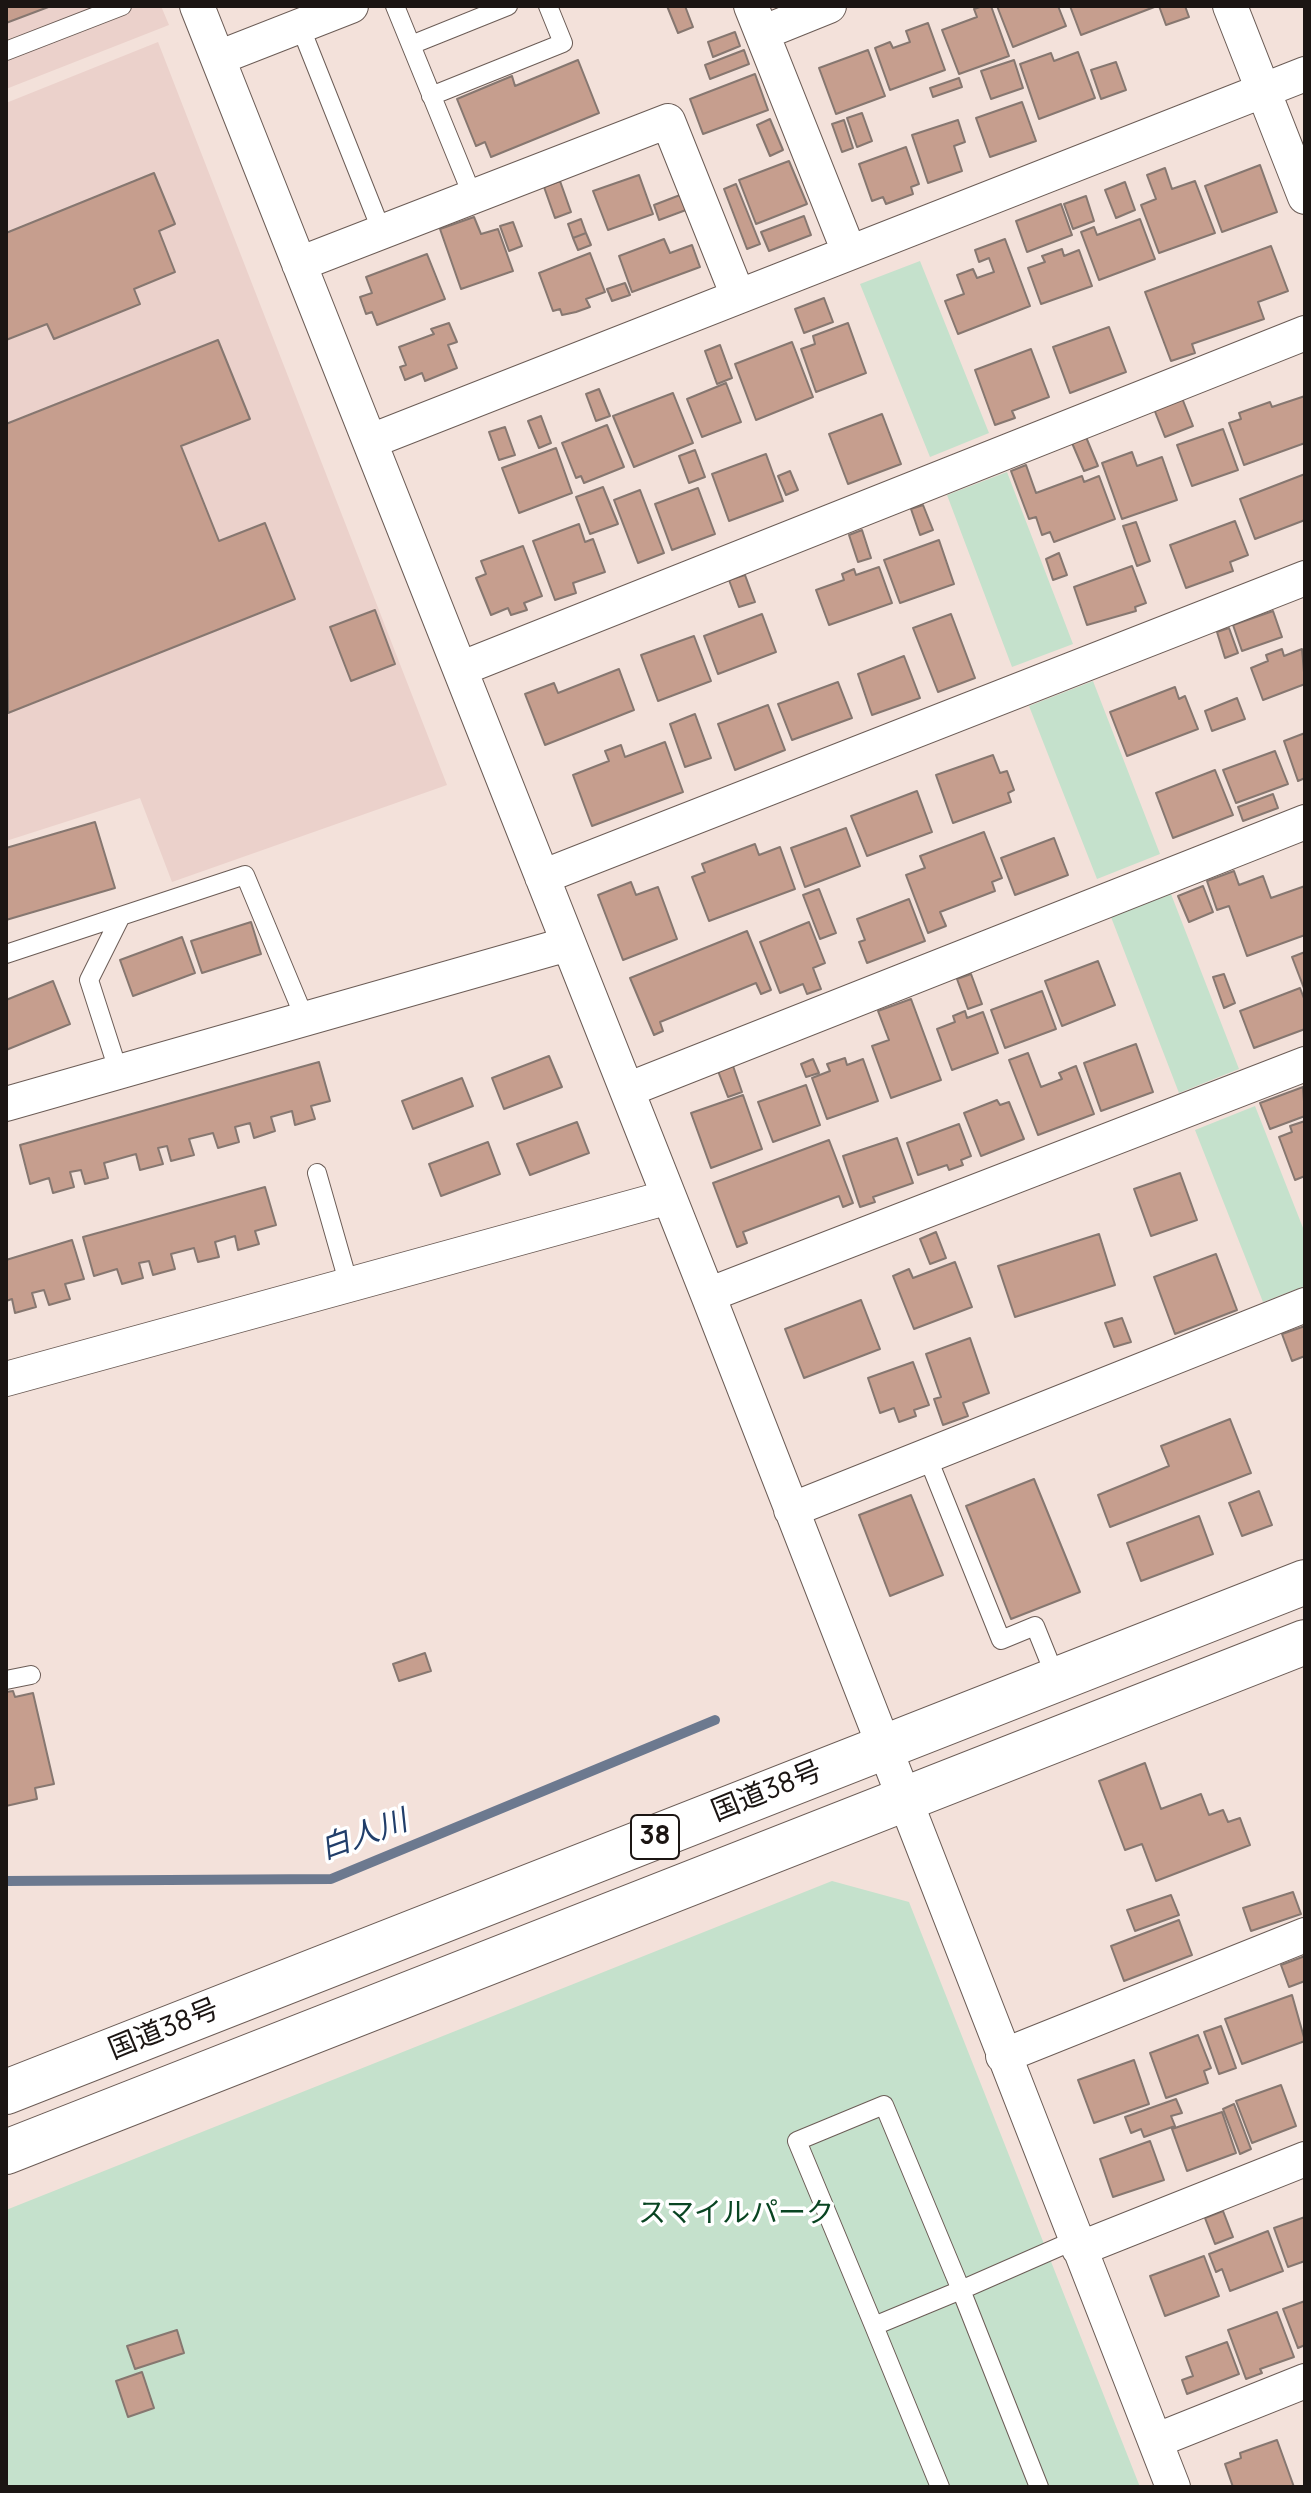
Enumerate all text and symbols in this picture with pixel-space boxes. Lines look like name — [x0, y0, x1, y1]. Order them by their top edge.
street label: 国道38号 — [707, 1755, 827, 1829]
water label: 白人川 — [316, 1804, 412, 1868]
road number: 38 — [631, 1815, 679, 1859]
street label: 国道38号 — [104, 1993, 224, 2067]
park label: スマイルパーク — [638, 2197, 834, 2231]

